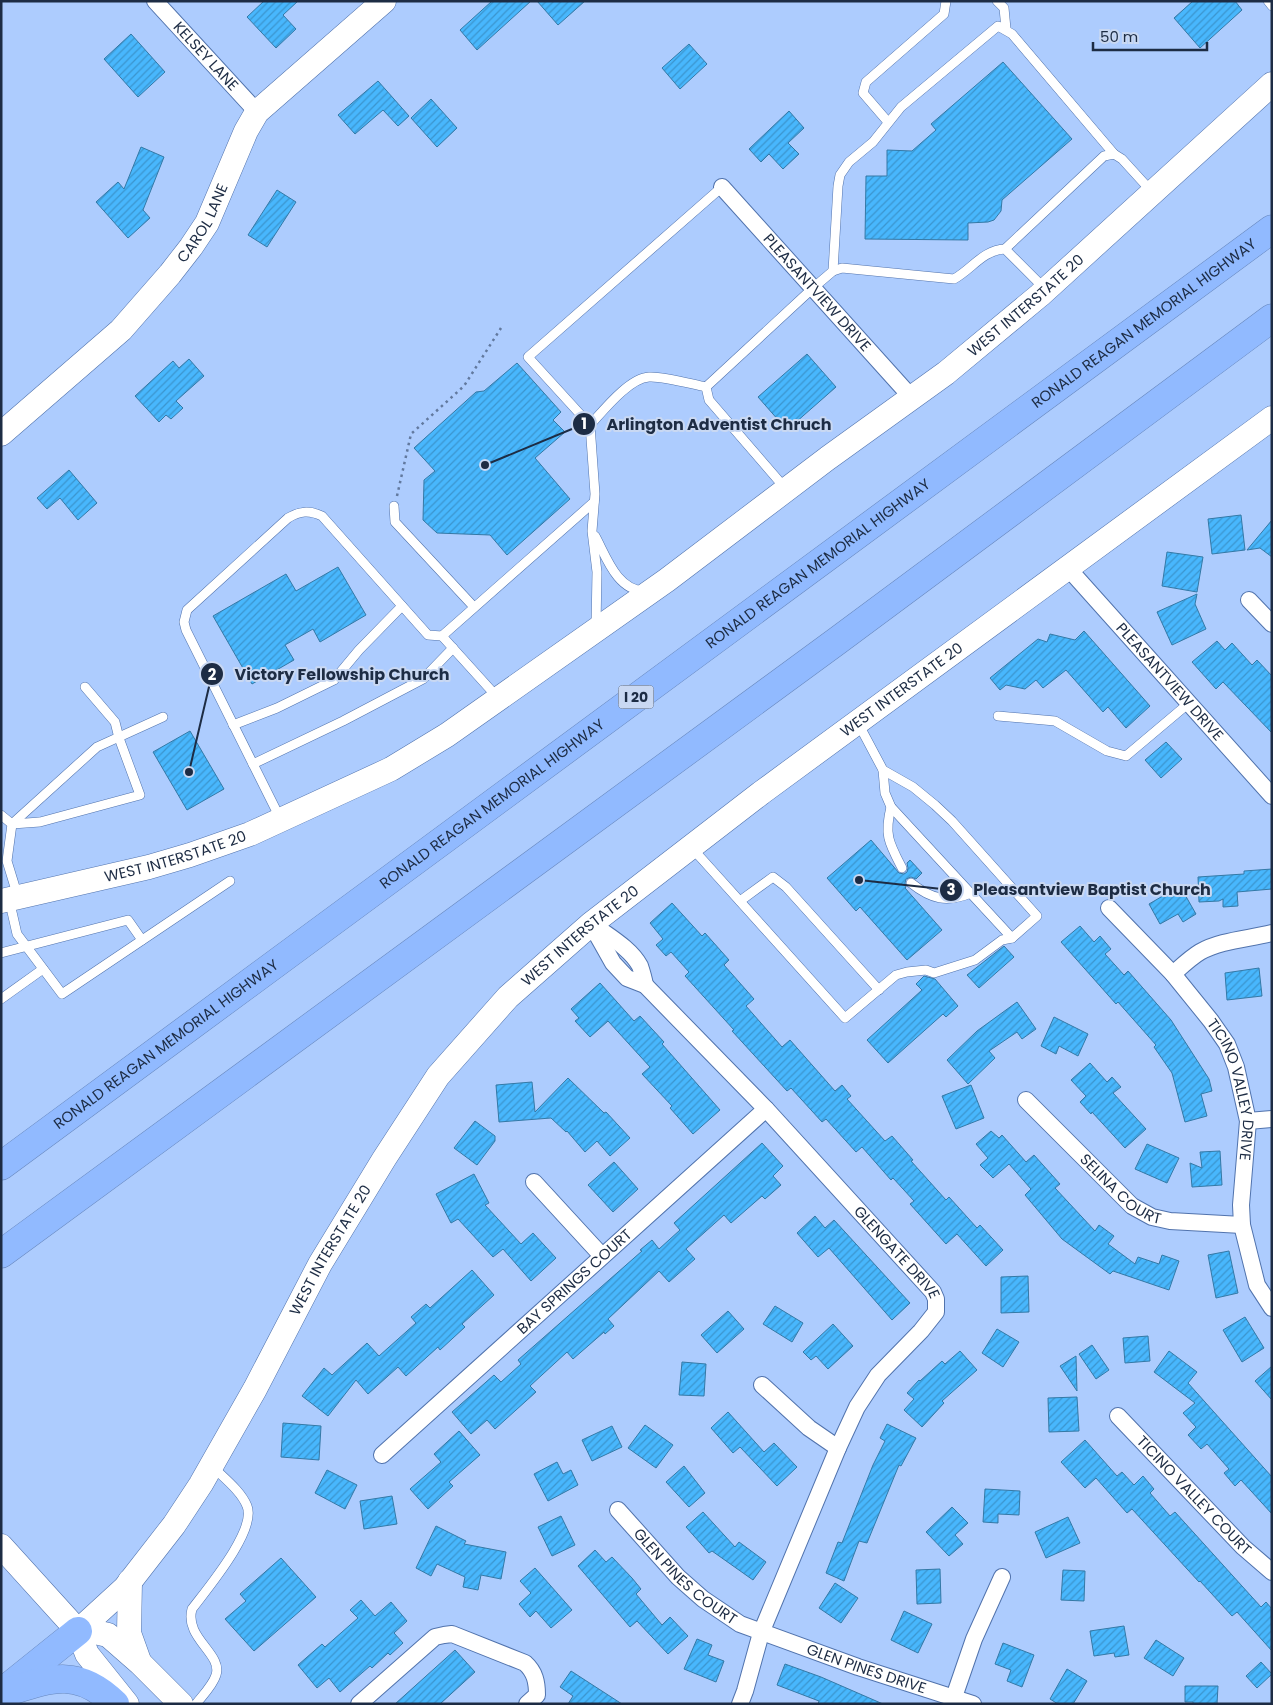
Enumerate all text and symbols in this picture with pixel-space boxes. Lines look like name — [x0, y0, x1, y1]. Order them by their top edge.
street label: KELSEY LANE — [169, 17, 243, 95]
scale bar — [1093, 20, 1207, 52]
text: 50 m — [1100, 26, 1138, 47]
street label: CAROL LANE — [172, 180, 232, 267]
street label: PLEASANTVIEW DRIVE — [759, 229, 876, 356]
street label: RONALD REAGAN MEMORIAL HIGHWAY — [1027, 233, 1261, 413]
street label: WEST INTERSTATE 20 — [963, 249, 1088, 361]
callout: Arlington Adventist Chruch — [571, 409, 841, 440]
text: 1 — [581, 413, 587, 434]
text: Arlington Adventist Chruch — [606, 413, 832, 436]
street label: RONALD REAGAN MEMORIAL HIGHWAY — [701, 473, 935, 653]
street label: PLEASANTVIEW DRIVE — [1112, 618, 1229, 745]
street label: WEST INTERSTATE 20 — [836, 637, 967, 741]
callout: Victory Fellowship Church — [200, 659, 459, 690]
text: Victory Fellowship Church — [235, 663, 449, 686]
text: 2 — [208, 664, 217, 685]
road number: I 20 — [618, 686, 654, 709]
street label: RONALD REAGAN MEMORIAL HIGHWAY — [375, 714, 609, 894]
street label: WEST INTERSTATE 20 — [102, 825, 249, 887]
callout: Pleasantview Baptist Church — [938, 874, 1221, 905]
text: Pleasantview Baptist Church — [973, 878, 1211, 901]
text: 3 — [946, 879, 956, 900]
street label: WEST INTERSTATE 20 — [516, 880, 643, 991]
street label: RONALD REAGAN MEMORIAL HIGHWAY — [49, 954, 283, 1134]
street label: TICINO VALLEY DRIVE — [1202, 1014, 1259, 1162]
street label: SELINA COURT — [1075, 1149, 1164, 1229]
street label: WEST INTERSTATE 20 — [284, 1181, 376, 1319]
street label: GLENGATE DRIVE — [849, 1201, 945, 1302]
street label: BAY SPRINGS COURT — [512, 1224, 636, 1339]
street label: TICINO VALLEY COURT — [1132, 1431, 1256, 1560]
street label: GLEN PINES COURT — [629, 1523, 742, 1629]
street label: GLEN PINES DRIVE — [804, 1638, 929, 1698]

